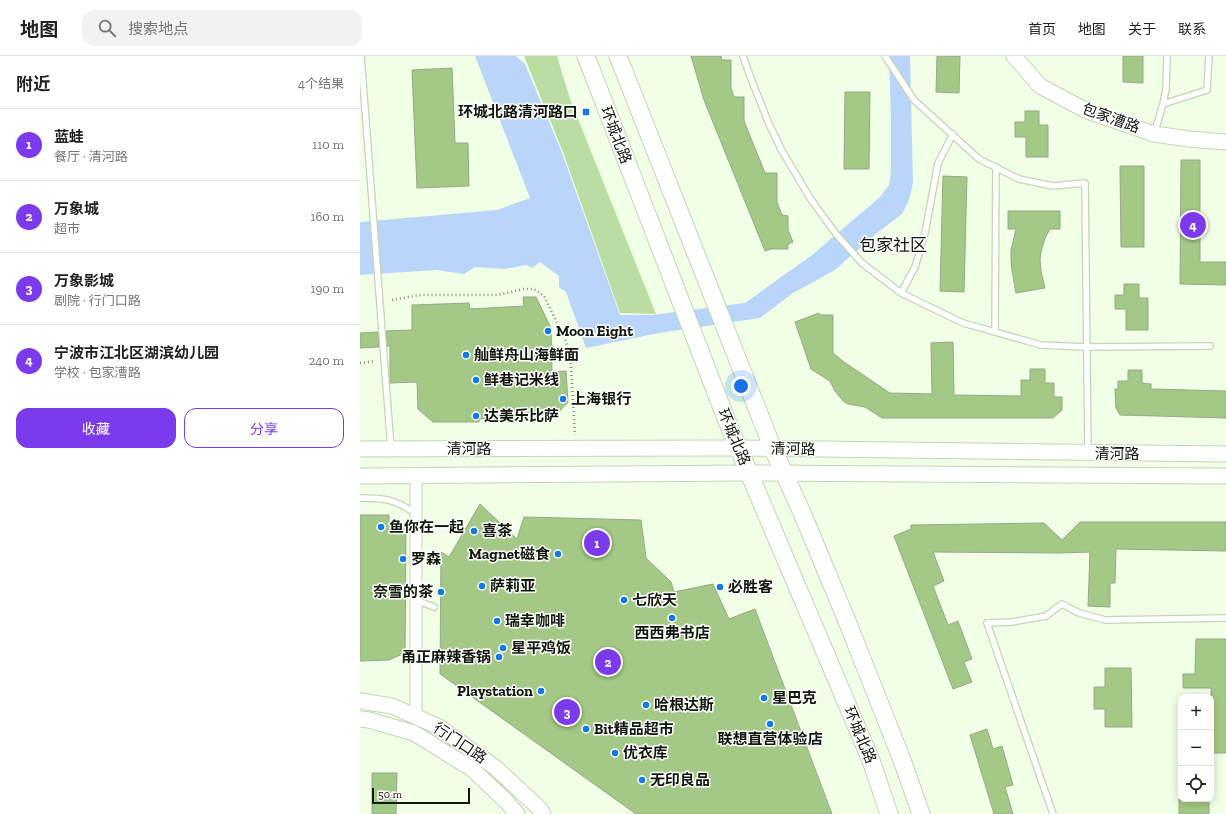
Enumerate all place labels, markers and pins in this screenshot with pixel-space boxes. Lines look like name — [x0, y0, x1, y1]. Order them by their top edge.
place label: 环城北路清河路口 — [458, 103, 578, 121]
marker: 环城北路清河路口 — [581, 107, 591, 117]
pin: 4 — [1180, 210, 1206, 240]
place label: Moon Eight — [556, 322, 634, 340]
marker: Moon Eight — [543, 326, 553, 336]
place label: 舢鲜舟山海鲜面 — [474, 346, 579, 364]
marker: 舢鲜舟山海鲜面 — [461, 350, 471, 360]
place label: 鲜巷记米线 — [484, 371, 559, 389]
marker: 鲜巷记米线 — [471, 375, 481, 385]
place label: 上海银行 — [571, 390, 631, 408]
marker: 上海银行 — [558, 394, 568, 404]
place label: 达美乐比萨 — [484, 407, 559, 425]
marker: 达美乐比萨 — [471, 411, 481, 421]
place label: 鱼你在一起 — [389, 518, 464, 536]
marker: 鱼你在一起 — [376, 522, 386, 532]
place label: 喜茶 — [482, 522, 513, 540]
marker: 喜茶 — [469, 526, 479, 536]
pin: 1 — [584, 528, 610, 558]
place label: Magnet磁食 — [468, 545, 550, 563]
marker: Magnet磁食 — [553, 549, 563, 559]
place label: 罗森 — [411, 550, 441, 568]
marker: 罗森 — [398, 554, 408, 564]
place label: 萨莉亚 — [490, 577, 535, 595]
place label: 必胜客 — [728, 578, 773, 596]
marker: 萨莉亚 — [477, 581, 487, 591]
marker: 必胜客 — [715, 582, 725, 592]
place label: 奈雪的茶 — [373, 583, 434, 601]
marker: 奈雪的茶 — [436, 587, 446, 597]
place label: 七欣天 — [632, 591, 677, 609]
marker: 七欣天 — [619, 595, 629, 605]
place label: 瑞幸咖啡 — [505, 612, 565, 630]
marker: 西西弗书店 — [667, 613, 677, 623]
marker: 瑞幸咖啡 — [492, 616, 502, 626]
place label: 西西弗书店 — [634, 624, 710, 642]
place label: 星平鸡饭 — [511, 639, 571, 657]
marker: 星平鸡饭 — [498, 643, 508, 653]
pin: 2 — [595, 647, 621, 677]
place label: 甬正麻辣香锅 — [401, 648, 491, 666]
marker: 甬正麻辣香锅 — [494, 652, 504, 662]
place label: Playstation — [457, 682, 533, 700]
marker: Playstation — [536, 686, 546, 696]
place label: 星巴克 — [772, 689, 817, 707]
marker: 星巴克 — [759, 693, 769, 703]
place label: 哈根达斯 — [654, 696, 714, 714]
pin: 3 — [554, 697, 580, 727]
marker: 哈根达斯 — [641, 700, 651, 710]
marker: 联想直营体验店 — [765, 719, 775, 729]
place label: Bit精品超市 — [594, 720, 674, 738]
marker: Bit精品超市 — [581, 724, 591, 734]
place label: 联想直营体验店 — [717, 730, 823, 748]
place label: 优衣库 — [623, 744, 668, 762]
marker: 优衣库 — [610, 748, 620, 758]
place label: 无印良品 — [650, 771, 710, 789]
marker: 无印良品 — [637, 775, 647, 785]

